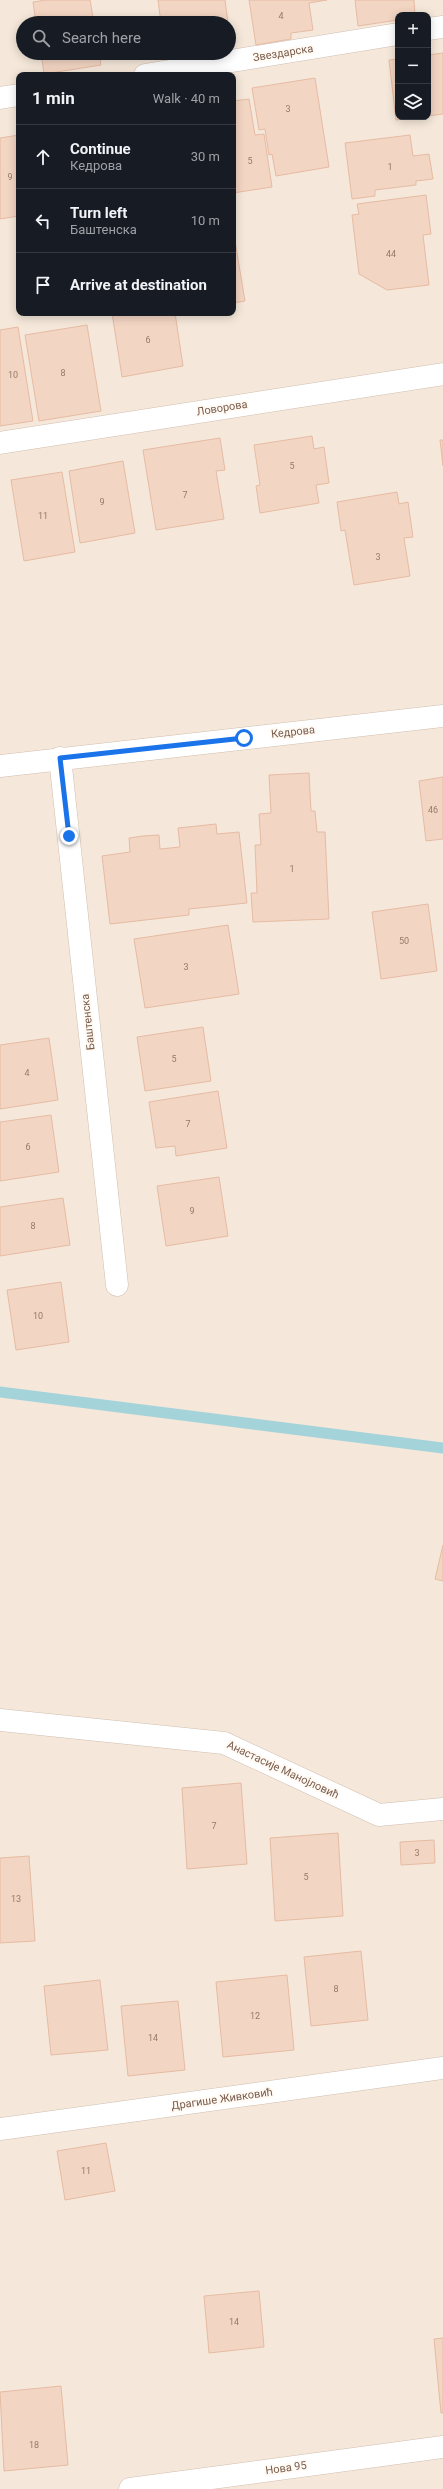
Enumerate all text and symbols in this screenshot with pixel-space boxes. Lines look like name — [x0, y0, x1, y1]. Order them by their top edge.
house number: 4 — [278, 11, 284, 21]
map controls — [395, 12, 431, 120]
button: + — [395, 12, 431, 48]
search box — [16, 16, 236, 60]
icon: search — [30, 27, 52, 49]
text: Search here — [62, 29, 141, 47]
street label: Звездарска — [252, 42, 314, 64]
button: − — [395, 48, 431, 84]
button: layers — [395, 84, 431, 120]
text: 1 min — [32, 88, 75, 108]
text: Walk · 40 m — [153, 91, 220, 106]
house number: 3 — [285, 104, 291, 114]
text: Continue — [70, 140, 131, 158]
icon: ahead — [32, 146, 54, 168]
text: 30 m — [191, 149, 220, 164]
house number: 5 — [247, 156, 253, 166]
text: Кедрова — [70, 158, 122, 173]
house number: 1 — [387, 162, 393, 172]
house number: 9 — [7, 172, 13, 182]
text: Turn left — [70, 204, 127, 222]
icon: left — [32, 210, 54, 232]
text: 10 m — [191, 213, 220, 228]
text: Баштенска — [70, 222, 137, 237]
house number: 44 — [386, 249, 396, 259]
icon: arrive — [32, 274, 54, 296]
text: Arrive at destination — [70, 276, 207, 294]
house number: 6 — [145, 335, 151, 345]
house number: 8 — [60, 368, 66, 378]
house number: 10 — [8, 370, 18, 380]
street label: Ловорова — [196, 398, 248, 418]
house number: 5 — [289, 461, 295, 471]
house number: 7 — [182, 490, 188, 500]
house number: 9 — [99, 497, 105, 507]
house number: 11 — [38, 511, 48, 521]
house number: 3 — [375, 552, 381, 562]
street label: Кедрова — [270, 723, 316, 741]
route start — [235, 729, 253, 747]
house number: 46 — [428, 805, 438, 815]
route end — [60, 827, 78, 845]
house number: 1 — [289, 864, 295, 874]
house number: 50 — [399, 936, 409, 946]
house number: 3 — [183, 962, 189, 972]
street label: Баштенска — [79, 993, 97, 1051]
house number: 5 — [171, 1054, 177, 1064]
house number: 4 — [24, 1068, 30, 1078]
house number: 7 — [185, 1119, 191, 1129]
house number: 6 — [25, 1142, 31, 1152]
house number: 9 — [189, 1206, 195, 1216]
house number: 8 — [30, 1221, 36, 1231]
house number: 10 — [33, 1311, 43, 1321]
street label: Анастасије Манојловић — [225, 1738, 341, 1802]
house number: 7 — [211, 1821, 217, 1831]
house number: 3 — [414, 1848, 420, 1858]
house number: 5 — [303, 1872, 309, 1882]
house number: 13 — [11, 1894, 21, 1904]
house number: 8 — [333, 1984, 339, 1994]
house number: 12 — [250, 2011, 260, 2021]
house number: 14 — [148, 2033, 158, 2043]
street label: Драгише Живковић — [170, 2085, 274, 2113]
house number: 11 — [81, 2166, 91, 2176]
house number: 14 — [229, 2317, 239, 2327]
house number: 18 — [29, 2440, 39, 2450]
street label: Нова 95 — [265, 2459, 307, 2477]

